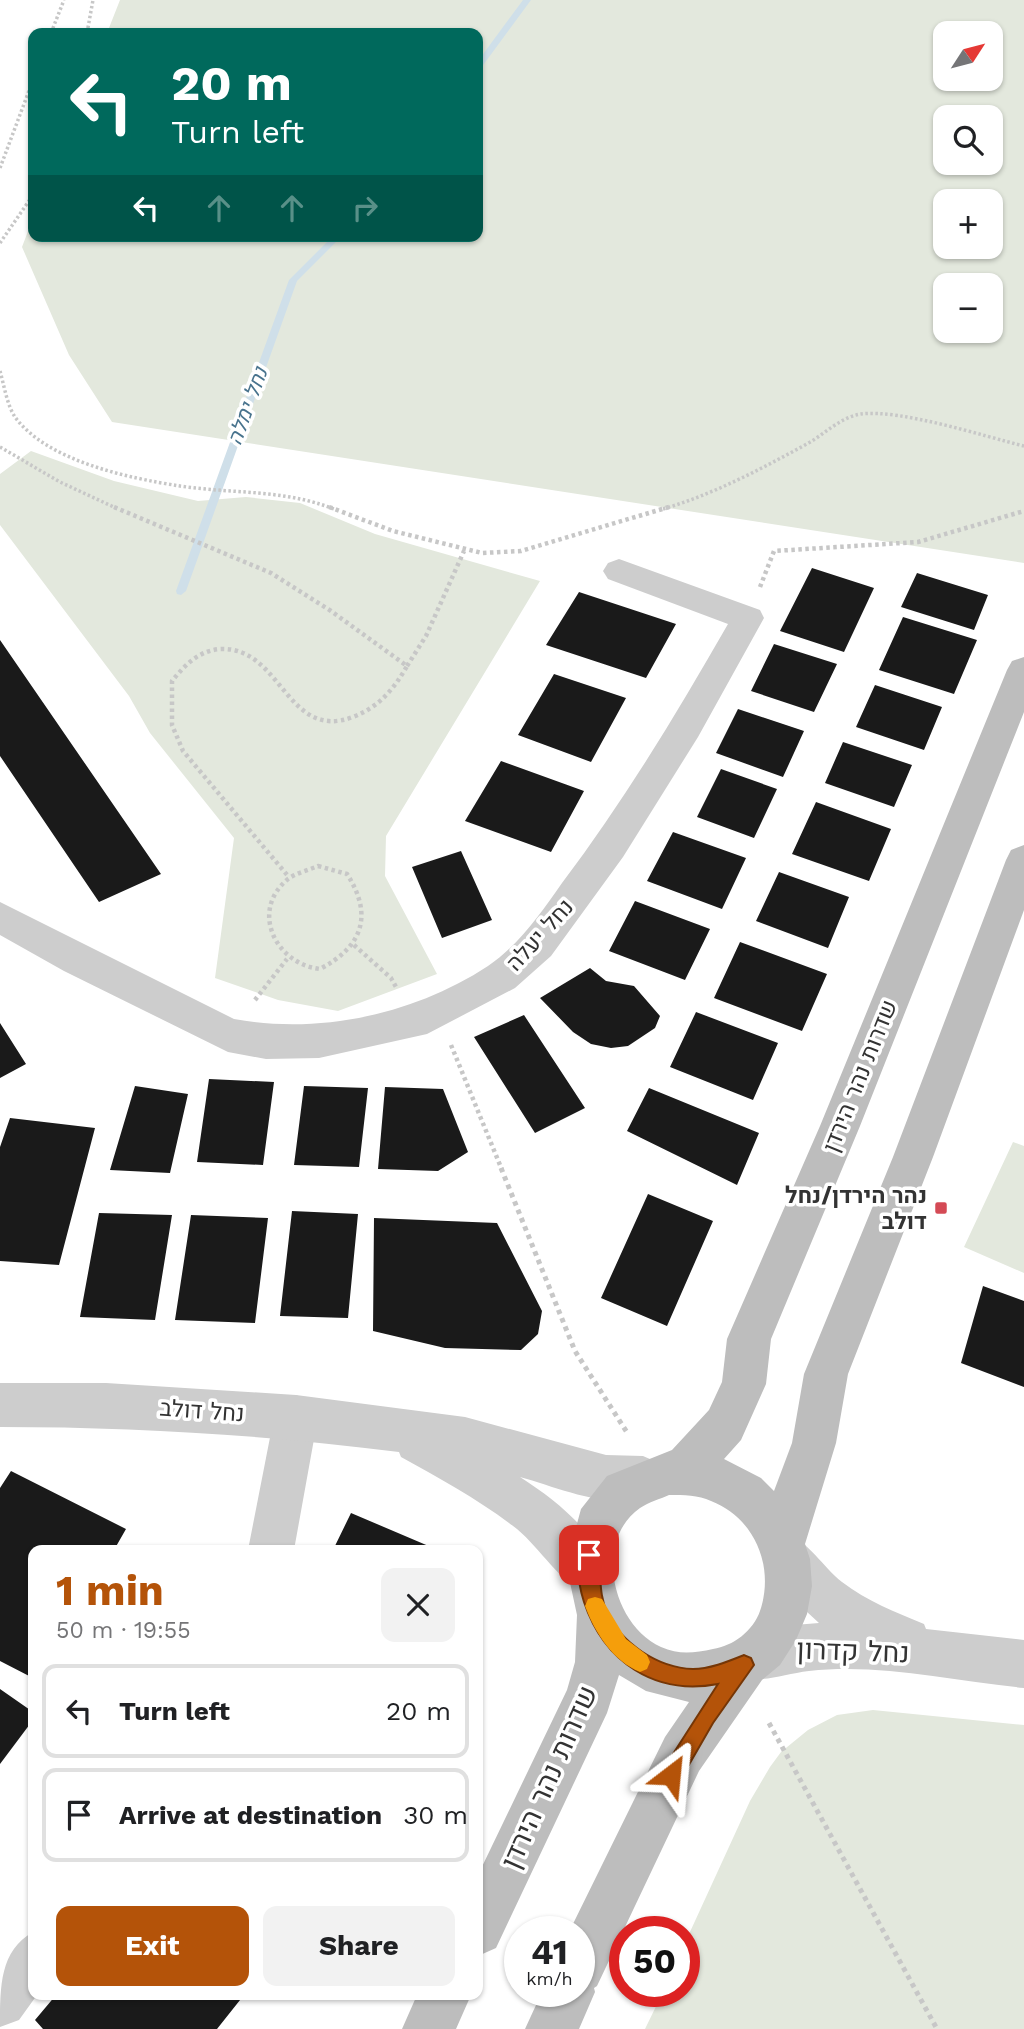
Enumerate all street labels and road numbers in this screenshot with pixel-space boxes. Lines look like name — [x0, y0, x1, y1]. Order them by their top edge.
street label: נחל יעלה — [501, 893, 579, 977]
street label: שדרות נהר הירדן — [817, 996, 903, 1156]
street label: נחל דולב — [159, 1395, 245, 1427]
street label: נחל קדרון — [796, 1633, 910, 1669]
street label: שדרות נהר הירדן — [494, 1680, 604, 1874]

